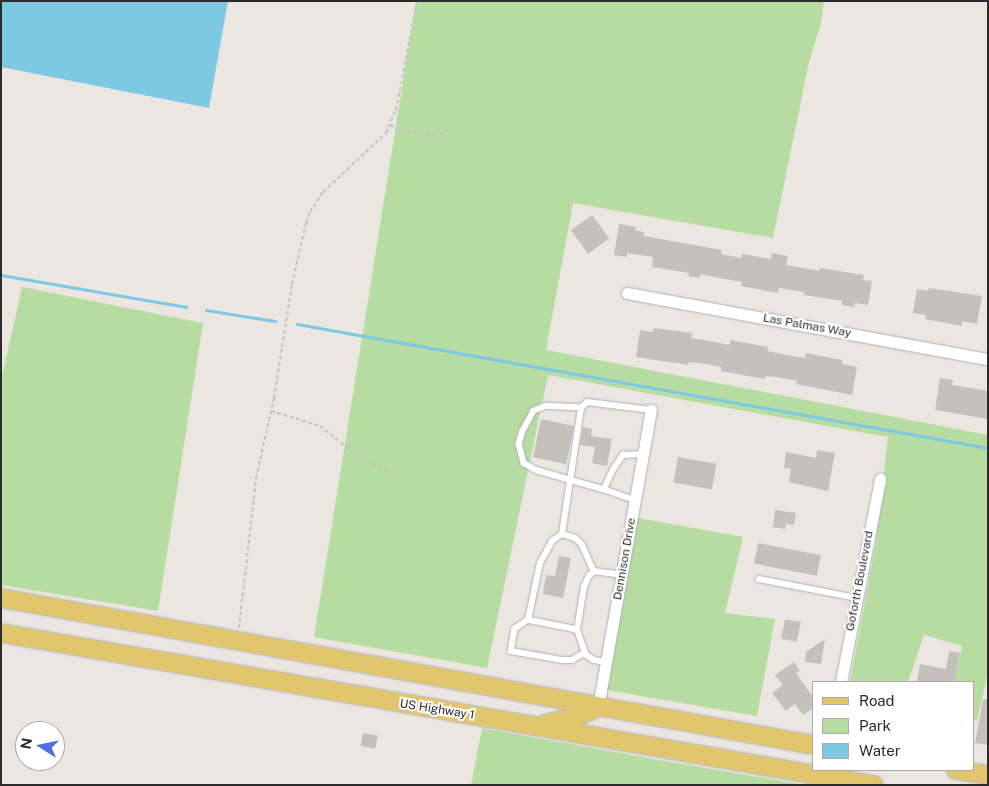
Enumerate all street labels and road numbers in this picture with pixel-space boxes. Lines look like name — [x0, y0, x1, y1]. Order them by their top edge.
street label: Las Palmas Way — [762, 311, 852, 341]
street label: Dennison Drive — [611, 517, 639, 601]
street label: Goforth Boulevard — [843, 530, 877, 632]
street label: US Highway 1 — [399, 697, 475, 723]

